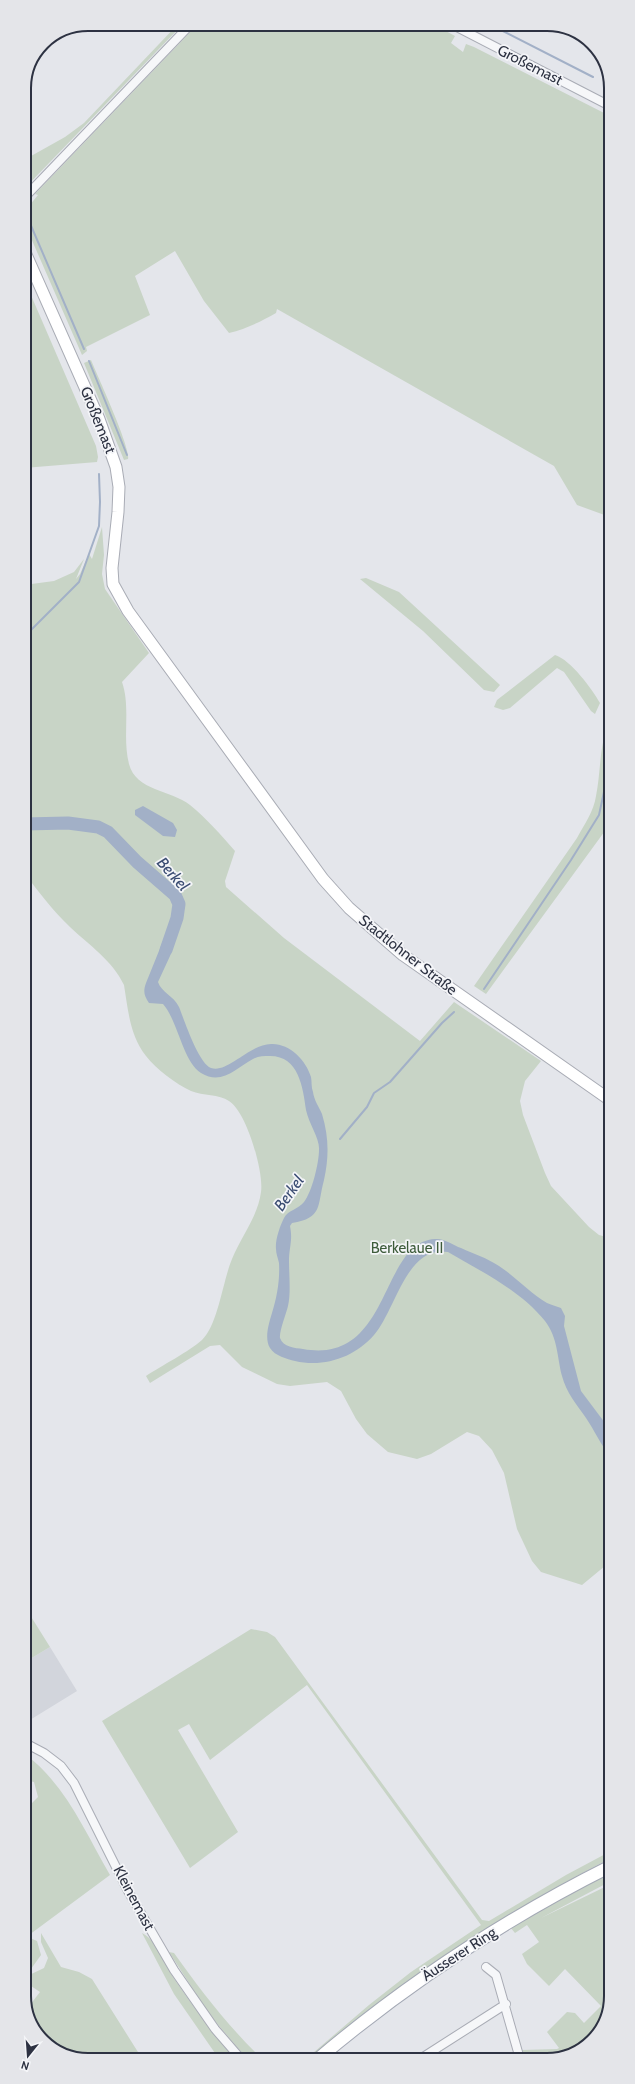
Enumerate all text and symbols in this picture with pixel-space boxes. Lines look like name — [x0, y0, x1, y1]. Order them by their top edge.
street label: Großemast — [494, 41, 566, 89]
street label: Großemast — [76, 384, 120, 456]
water label: Berkel — [153, 853, 193, 895]
street label: Stadtlohner Straße — [355, 911, 461, 999]
water label: Berkel — [270, 1171, 308, 1214]
park label: Berkelaue II — [371, 1239, 443, 1257]
street label: Kleinemast — [110, 1863, 158, 1933]
street label: Äusserer Ring — [418, 1923, 500, 1985]
north arrow — [8, 2036, 48, 2076]
text: N — [19, 2058, 31, 2073]

